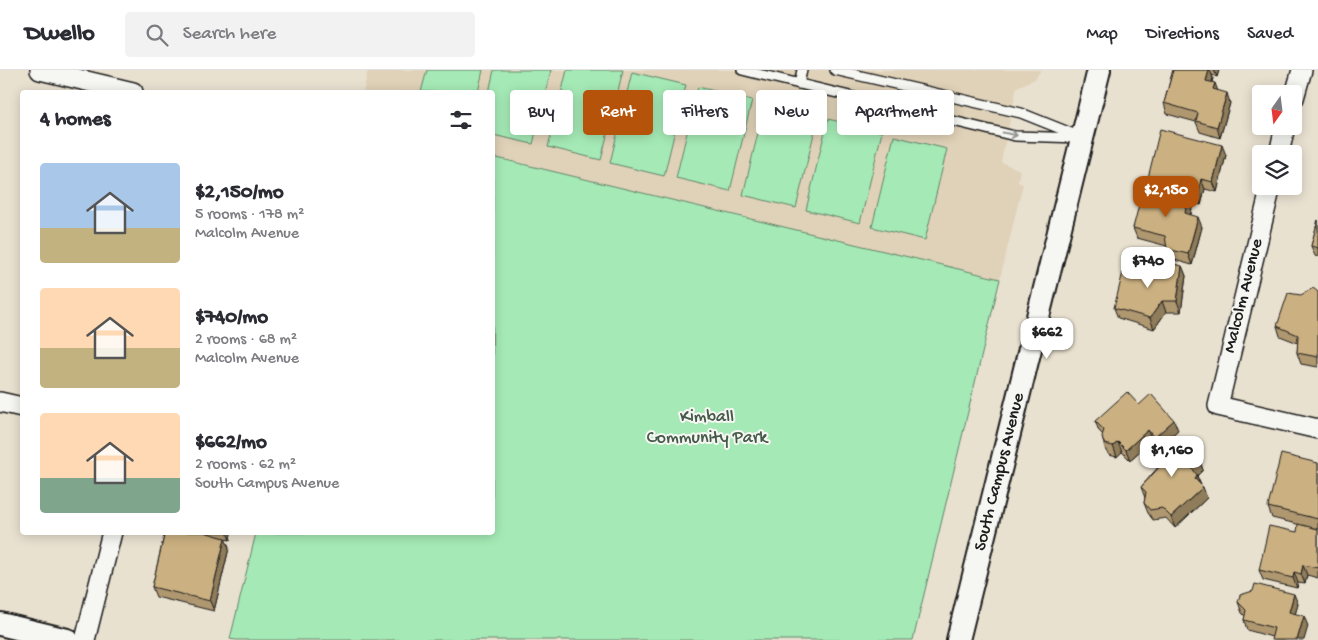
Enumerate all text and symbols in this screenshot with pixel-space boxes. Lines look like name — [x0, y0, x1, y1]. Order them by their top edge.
search box — [125, 12, 475, 57]
text: Dwello — [25, 20, 95, 49]
icon: search — [143, 21, 171, 49]
text: Search here — [183, 23, 276, 46]
text: Map — [1086, 24, 1118, 45]
text: Directions — [1146, 24, 1219, 45]
text: Saved — [1247, 24, 1293, 45]
north arrow — [1252, 85, 1302, 135]
map controls — [1252, 85, 1302, 195]
chip: Buy — [510, 90, 573, 135]
chip: Rent — [583, 90, 653, 135]
chip: Filters — [663, 90, 746, 135]
chip: New — [756, 90, 827, 135]
chip: Apartment — [837, 90, 954, 135]
icon: filters — [447, 106, 475, 134]
text: 4 homes — [40, 108, 111, 133]
one-way arrow — [1002, 130, 1018, 140]
button: layers — [1252, 145, 1302, 195]
pin: $2,150 — [1125, 176, 1207, 218]
text: $2,150/mo — [195, 181, 284, 206]
text: $2,150 — [1144, 182, 1188, 201]
icon: home — [80, 183, 140, 243]
text: 5 rooms · 178 m² — [195, 206, 304, 225]
text: Malcolm Avenue — [195, 225, 299, 244]
street label: Malcolm Avenue — [1220, 236, 1269, 355]
pin: $740 — [1118, 246, 1178, 289]
text: $740 — [1132, 253, 1164, 272]
text: $740/mo — [195, 306, 268, 331]
icon: home — [80, 308, 140, 368]
pin: $662 — [1017, 318, 1077, 360]
text: $662 — [1031, 324, 1063, 343]
text: 2 rooms · 68 m² — [195, 331, 297, 350]
text: Malcolm Avenue — [195, 350, 299, 369]
street label: South Campus Avenue — [970, 390, 1030, 553]
park label: Kimball Community Park — [647, 407, 769, 449]
text: $662/mo — [195, 431, 267, 456]
icon: home — [80, 433, 140, 493]
pin: $1,160 — [1131, 436, 1213, 478]
text: $1,160 — [1151, 442, 1193, 461]
text: 2 rooms · 62 m² — [195, 456, 296, 475]
text: South Campus Avenue — [195, 475, 339, 494]

